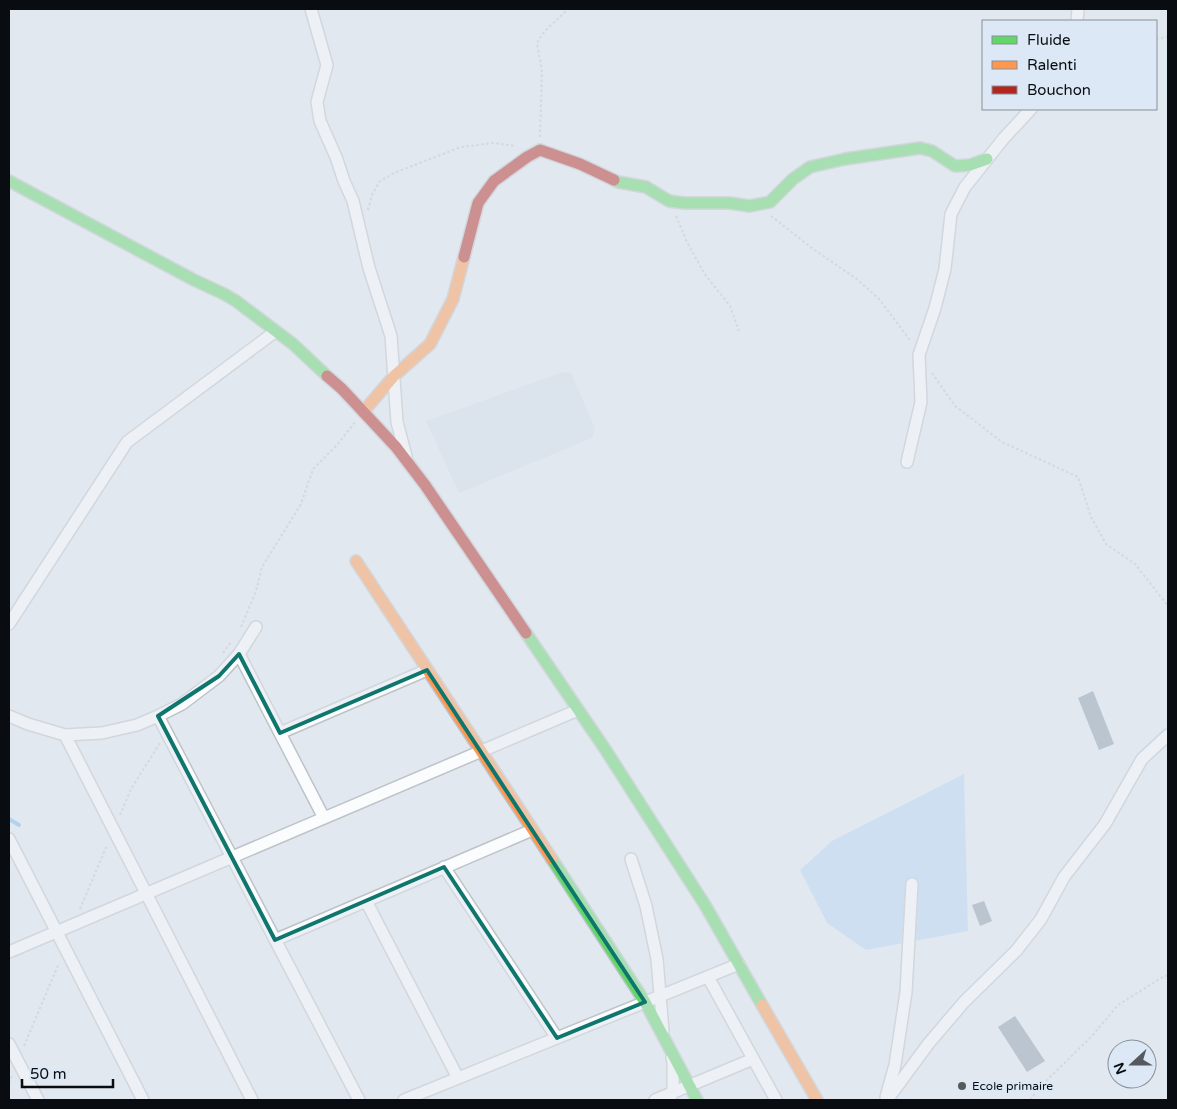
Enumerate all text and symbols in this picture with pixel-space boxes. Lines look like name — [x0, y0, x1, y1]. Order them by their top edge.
legend — [982, 20, 1157, 110]
text: Fluide — [1027, 31, 1071, 49]
text: Ralenti — [1027, 56, 1077, 74]
text: Bouchon — [1027, 81, 1091, 99]
north arrow — [1107, 1039, 1157, 1089]
scale bar — [22, 1056, 114, 1088]
text: N — [1110, 1060, 1130, 1077]
text: 50 m — [30, 1065, 67, 1083]
place label: Ecole primaire — [972, 1079, 1053, 1093]
marker: Ecole primaire — [956, 1080, 968, 1092]

